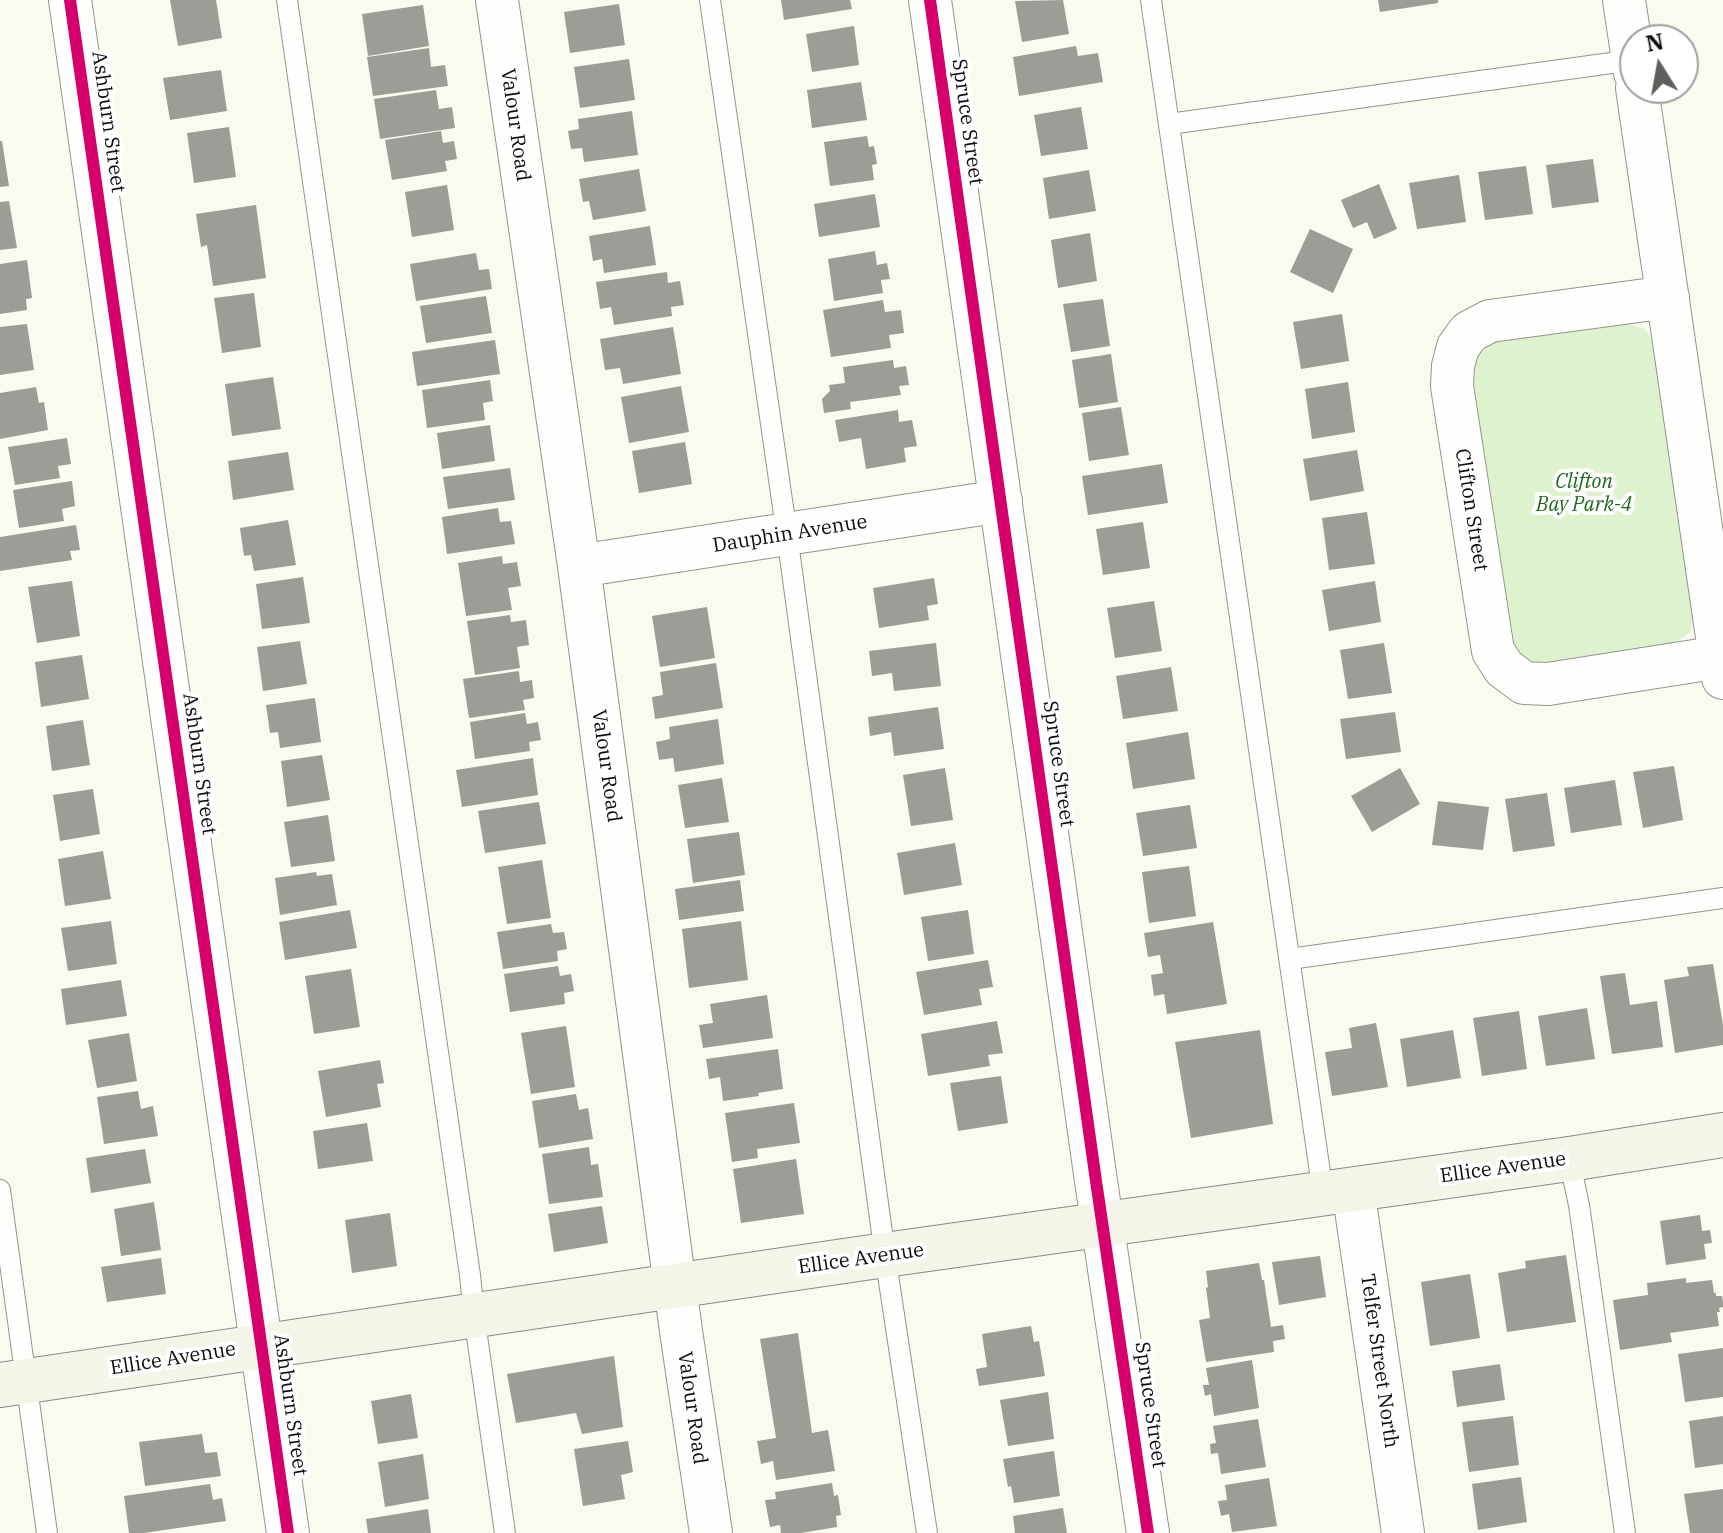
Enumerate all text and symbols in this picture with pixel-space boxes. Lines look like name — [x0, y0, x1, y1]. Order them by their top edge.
north arrow — [1619, 24, 1699, 104]
text: N — [1643, 26, 1666, 58]
street label: Ashburn Street — [86, 50, 130, 194]
street label: Spruce Street — [946, 57, 988, 187]
street label: Valour Road — [495, 67, 535, 183]
street label: Clifton Street — [1449, 447, 1493, 573]
park label: Clifton Bay Park-4 — [1536, 470, 1632, 517]
street label: Dauphin Avenue — [711, 510, 869, 558]
street label: Ashburn Street — [177, 692, 221, 836]
street label: Spruce Street — [1037, 699, 1079, 829]
street label: Valour Road — [586, 708, 626, 824]
street label: Ellice Avenue — [1438, 1147, 1568, 1189]
street label: Ellice Avenue — [796, 1238, 926, 1280]
street label: Telfer Street North — [1355, 1272, 1403, 1450]
street label: Ashburn Street — [268, 1333, 312, 1477]
street label: Ellice Avenue — [108, 1337, 238, 1381]
street label: Spruce Street — [1129, 1340, 1171, 1470]
street label: Valour Road — [672, 1350, 712, 1466]

